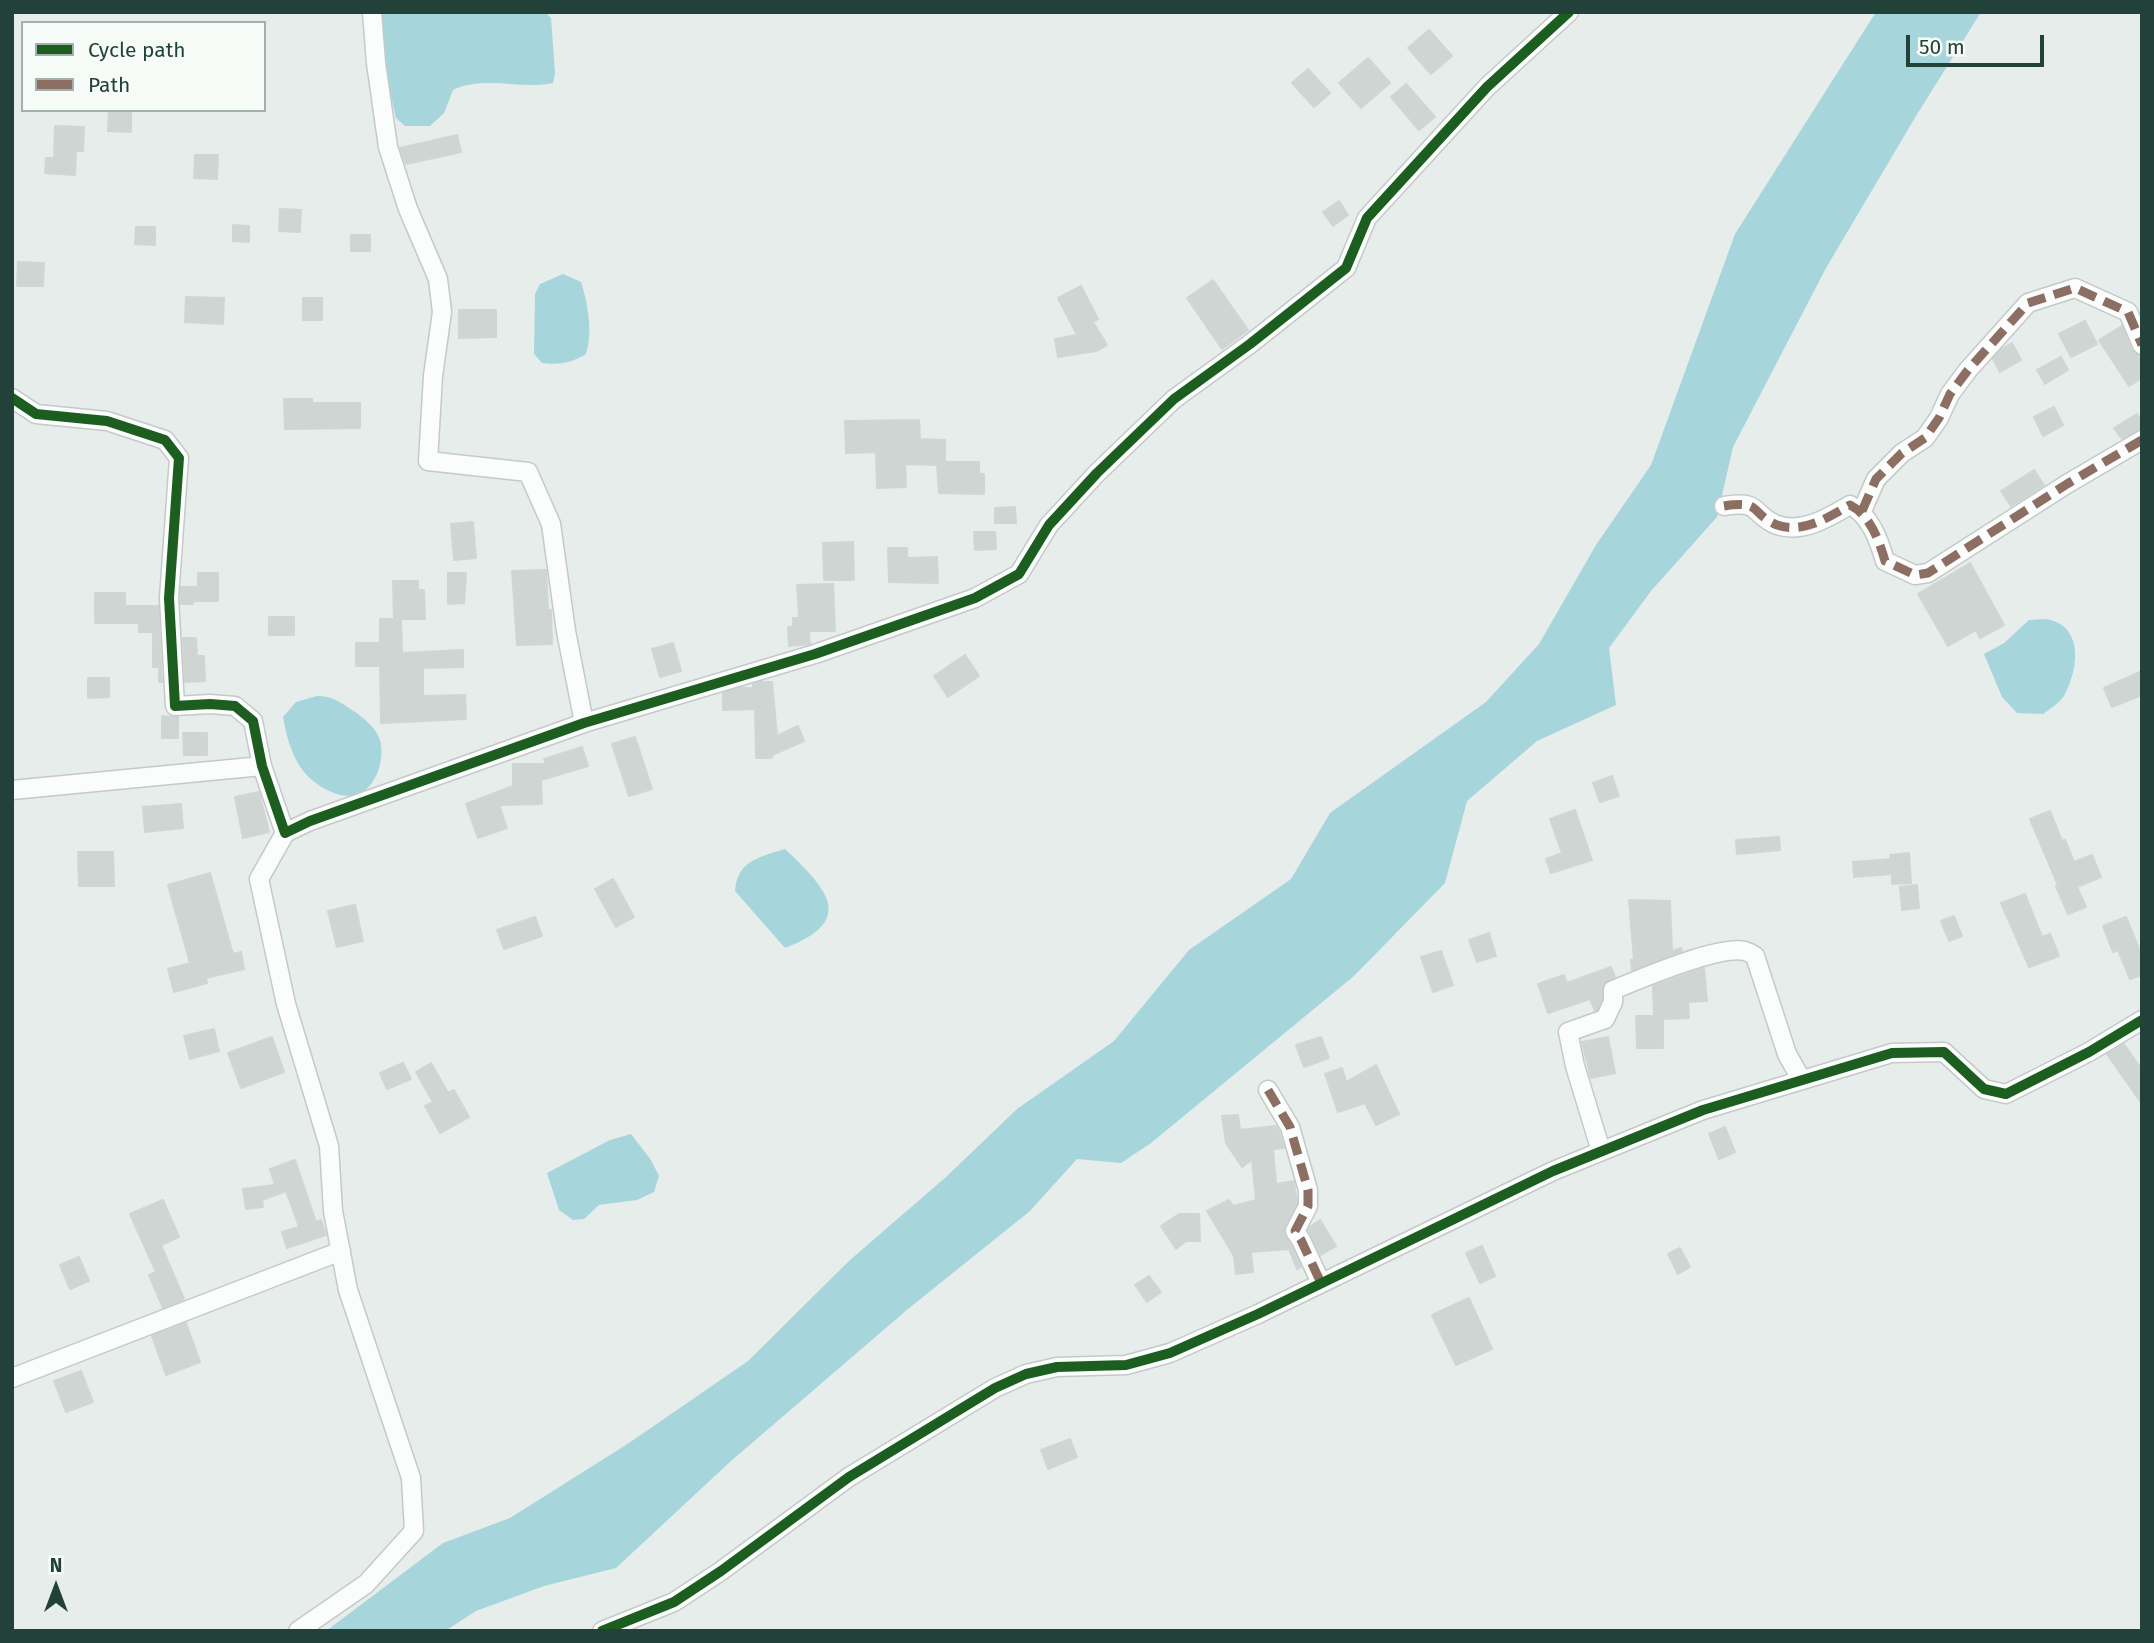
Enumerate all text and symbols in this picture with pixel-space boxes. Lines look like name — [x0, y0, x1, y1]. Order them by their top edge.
legend — [21, 21, 266, 112]
scale bar — [1909, 21, 2047, 65]
text: 50 m — [1919, 34, 1965, 60]
text: Cycle path — [88, 37, 186, 63]
text: Path — [88, 72, 130, 98]
north arrow — [21, 1552, 91, 1622]
text: N — [50, 1554, 62, 1577]

